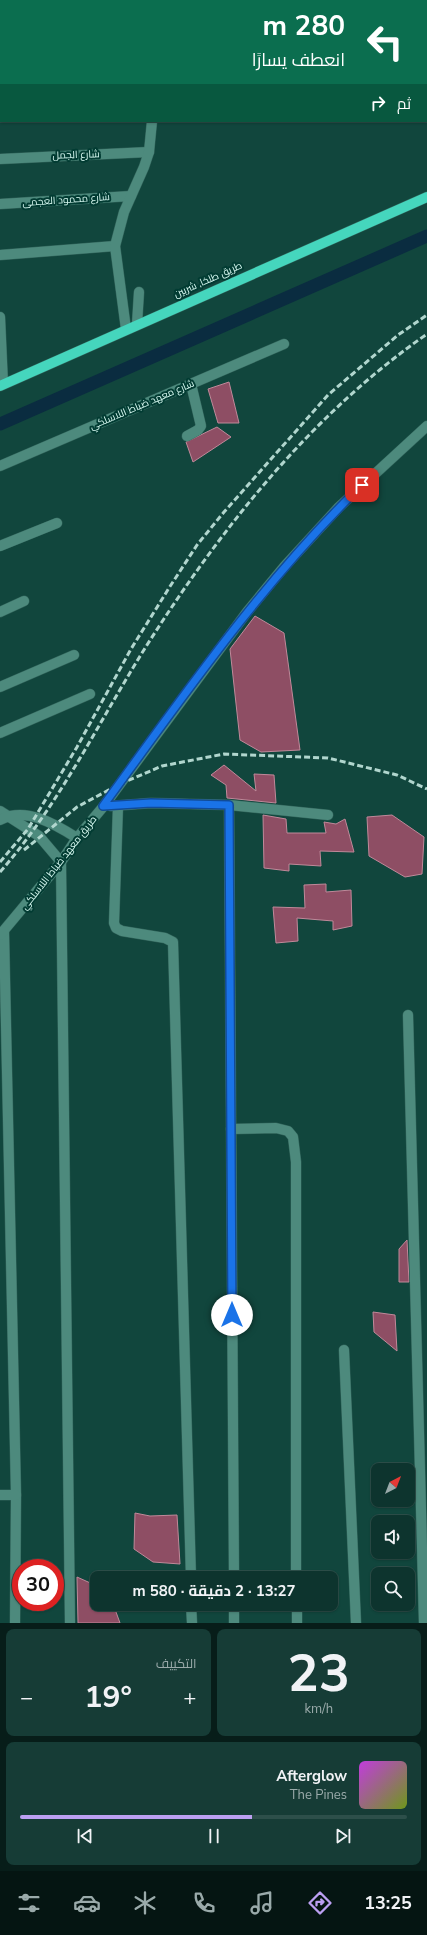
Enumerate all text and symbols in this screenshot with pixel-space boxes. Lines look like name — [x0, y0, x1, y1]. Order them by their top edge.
text: 280 m — [262, 7, 345, 45]
icon: left — [359, 16, 411, 68]
text: انعطف يسارًا — [252, 48, 345, 72]
icon: right — [367, 92, 389, 114]
text: ثم — [397, 94, 411, 114]
street label: شارع الجمل — [52, 147, 100, 163]
street label: شارع محمود العجمى — [22, 190, 110, 210]
street label: طريق طلخا, شربين — [172, 259, 244, 301]
street label: شارع معهد ضباط اللاسلكي — [88, 377, 196, 433]
pin — [345, 468, 379, 502]
icon: arrive — [351, 474, 373, 496]
street label: طريق معهد ضباط اللاسلكي — [18, 813, 100, 913]
position arrow — [211, 1294, 253, 1336]
north arrow — [371, 1463, 415, 1507]
map controls — [371, 1463, 415, 1611]
button: sound — [371, 1515, 415, 1559]
speed limit sign: 30 — [12, 1559, 64, 1611]
button: search — [371, 1567, 415, 1611]
text: 13:27 · 2 دقيقة · 580 m — [132, 1581, 296, 1601]
text: 23 — [288, 1638, 350, 1709]
text: التكييف — [156, 1655, 197, 1673]
text: 19° — [85, 1677, 132, 1718]
text: − — [20, 1683, 33, 1713]
text: + — [183, 1683, 197, 1713]
text: km/h — [304, 1700, 333, 1718]
text: Afterglow — [276, 1766, 347, 1786]
text: The Pines — [290, 1786, 347, 1804]
icon: previous — [74, 1825, 96, 1847]
icon: pause — [203, 1825, 225, 1847]
icon: next — [332, 1825, 354, 1847]
icon: filters — [15, 1889, 43, 1917]
icon: car — [73, 1889, 101, 1917]
icon: climate — [131, 1889, 159, 1917]
icon: phone — [190, 1889, 218, 1917]
icon: music — [248, 1889, 276, 1917]
icon: directions — [306, 1889, 334, 1917]
text: 13:25 — [364, 1891, 412, 1915]

